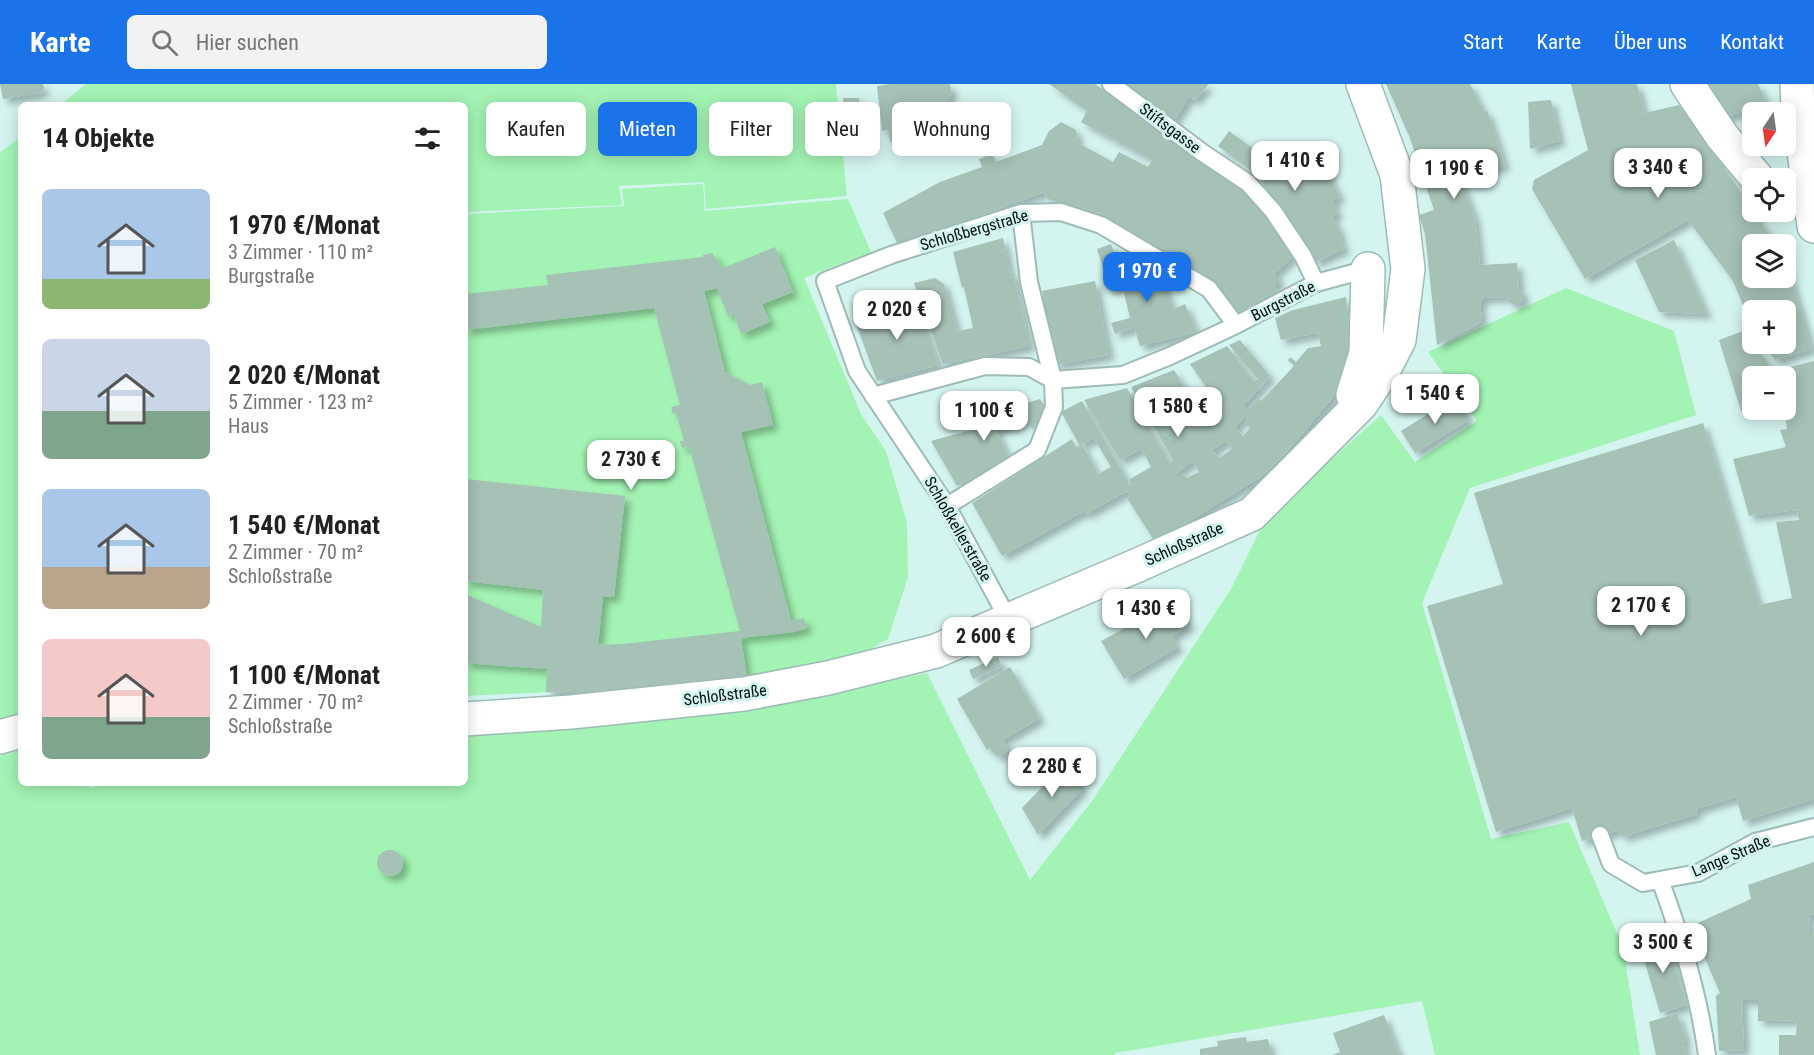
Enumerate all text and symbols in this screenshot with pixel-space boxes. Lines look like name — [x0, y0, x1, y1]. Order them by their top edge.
search box — [127, 15, 547, 69]
text: Karte — [30, 26, 91, 59]
icon: search — [148, 26, 181, 59]
text: Hier suchen — [196, 30, 299, 55]
text: Start — [1463, 30, 1504, 54]
text: Karte — [1537, 30, 1581, 54]
text: Über uns — [1614, 30, 1687, 54]
text: Kontakt — [1720, 30, 1784, 54]
street label: Stiftsgasse — [1136, 99, 1204, 157]
chip: Kaufen — [486, 102, 586, 156]
chip: Mieten — [598, 102, 697, 156]
chip: Filter — [709, 102, 793, 156]
chip: Neu — [805, 102, 880, 156]
chip: Wohnung — [892, 102, 1011, 156]
north arrow — [1742, 102, 1796, 156]
map controls — [1742, 102, 1796, 420]
icon: filters — [411, 122, 444, 155]
text: 14 Objekte — [42, 123, 155, 153]
pin: 1 410 € — [1240, 141, 1350, 192]
text: 1 410 € — [1265, 148, 1325, 172]
pin: 3 340 € — [1603, 148, 1713, 199]
pin: 1 190 € — [1399, 149, 1509, 200]
text: 3 340 € — [1628, 155, 1688, 179]
text: 1 190 € — [1424, 156, 1484, 180]
button: locate — [1742, 168, 1796, 222]
street label: Schloßbergstraße — [918, 205, 1030, 255]
text: 1 970 €/Monat — [228, 210, 380, 240]
icon: home — [90, 213, 162, 285]
button: layers — [1742, 234, 1796, 288]
text: 3 Zimmer · 110 m² — [228, 240, 373, 264]
pin: 1 970 € — [1092, 252, 1202, 303]
text: 1 970 € — [1117, 259, 1177, 283]
text: Burgstraße — [228, 264, 315, 288]
street label: Burgstraße — [1248, 277, 1318, 325]
pin: 2 020 € — [842, 290, 952, 341]
text: 2 020 € — [867, 297, 927, 321]
button: + — [1742, 300, 1796, 354]
text: 2 020 €/Monat — [228, 360, 380, 390]
icon: home — [90, 363, 162, 435]
button: − — [1742, 366, 1796, 420]
pin: 1 540 € — [1380, 374, 1490, 425]
text: 1 540 € — [1405, 381, 1465, 405]
pin: 1 580 € — [1123, 387, 1233, 438]
text: 5 Zimmer · 123 m² — [228, 390, 373, 414]
pin: 1 100 € — [929, 391, 1039, 442]
text: 1 580 € — [1148, 394, 1208, 418]
text: 1 100 € — [954, 398, 1014, 422]
text: Haus — [228, 414, 269, 438]
pin: 2 730 € — [576, 440, 686, 491]
text: 2 730 € — [601, 447, 661, 471]
street label: Schloßkellerstraße — [920, 473, 996, 585]
text: 1 540 €/Monat — [228, 510, 380, 540]
icon: home — [90, 513, 162, 585]
street label: Schloßstraße — [1142, 518, 1226, 570]
text: 2 Zimmer · 70 m² — [228, 540, 363, 564]
text: Schloßstraße — [228, 564, 332, 588]
pin: 2 170 € — [1586, 586, 1696, 637]
pin: 1 430 € — [1091, 589, 1201, 640]
text: 2 170 € — [1611, 593, 1671, 617]
text: 1 430 € — [1116, 596, 1176, 620]
pin: 2 600 € — [931, 617, 1041, 668]
text: 2 600 € — [956, 624, 1016, 648]
text: 1 100 €/Monat — [228, 660, 380, 690]
icon: home — [90, 663, 162, 735]
street label: Schloßstraße — [682, 680, 768, 710]
text: 2 Zimmer · 70 m² — [228, 690, 363, 714]
text: Schloßstraße — [228, 714, 332, 738]
pin: 2 280 € — [997, 747, 1107, 798]
text: 2 280 € — [1022, 754, 1082, 778]
street label: Lange Straße — [1689, 831, 1773, 881]
pin: 3 500 € — [1608, 923, 1718, 974]
text: 3 500 € — [1633, 930, 1693, 954]

